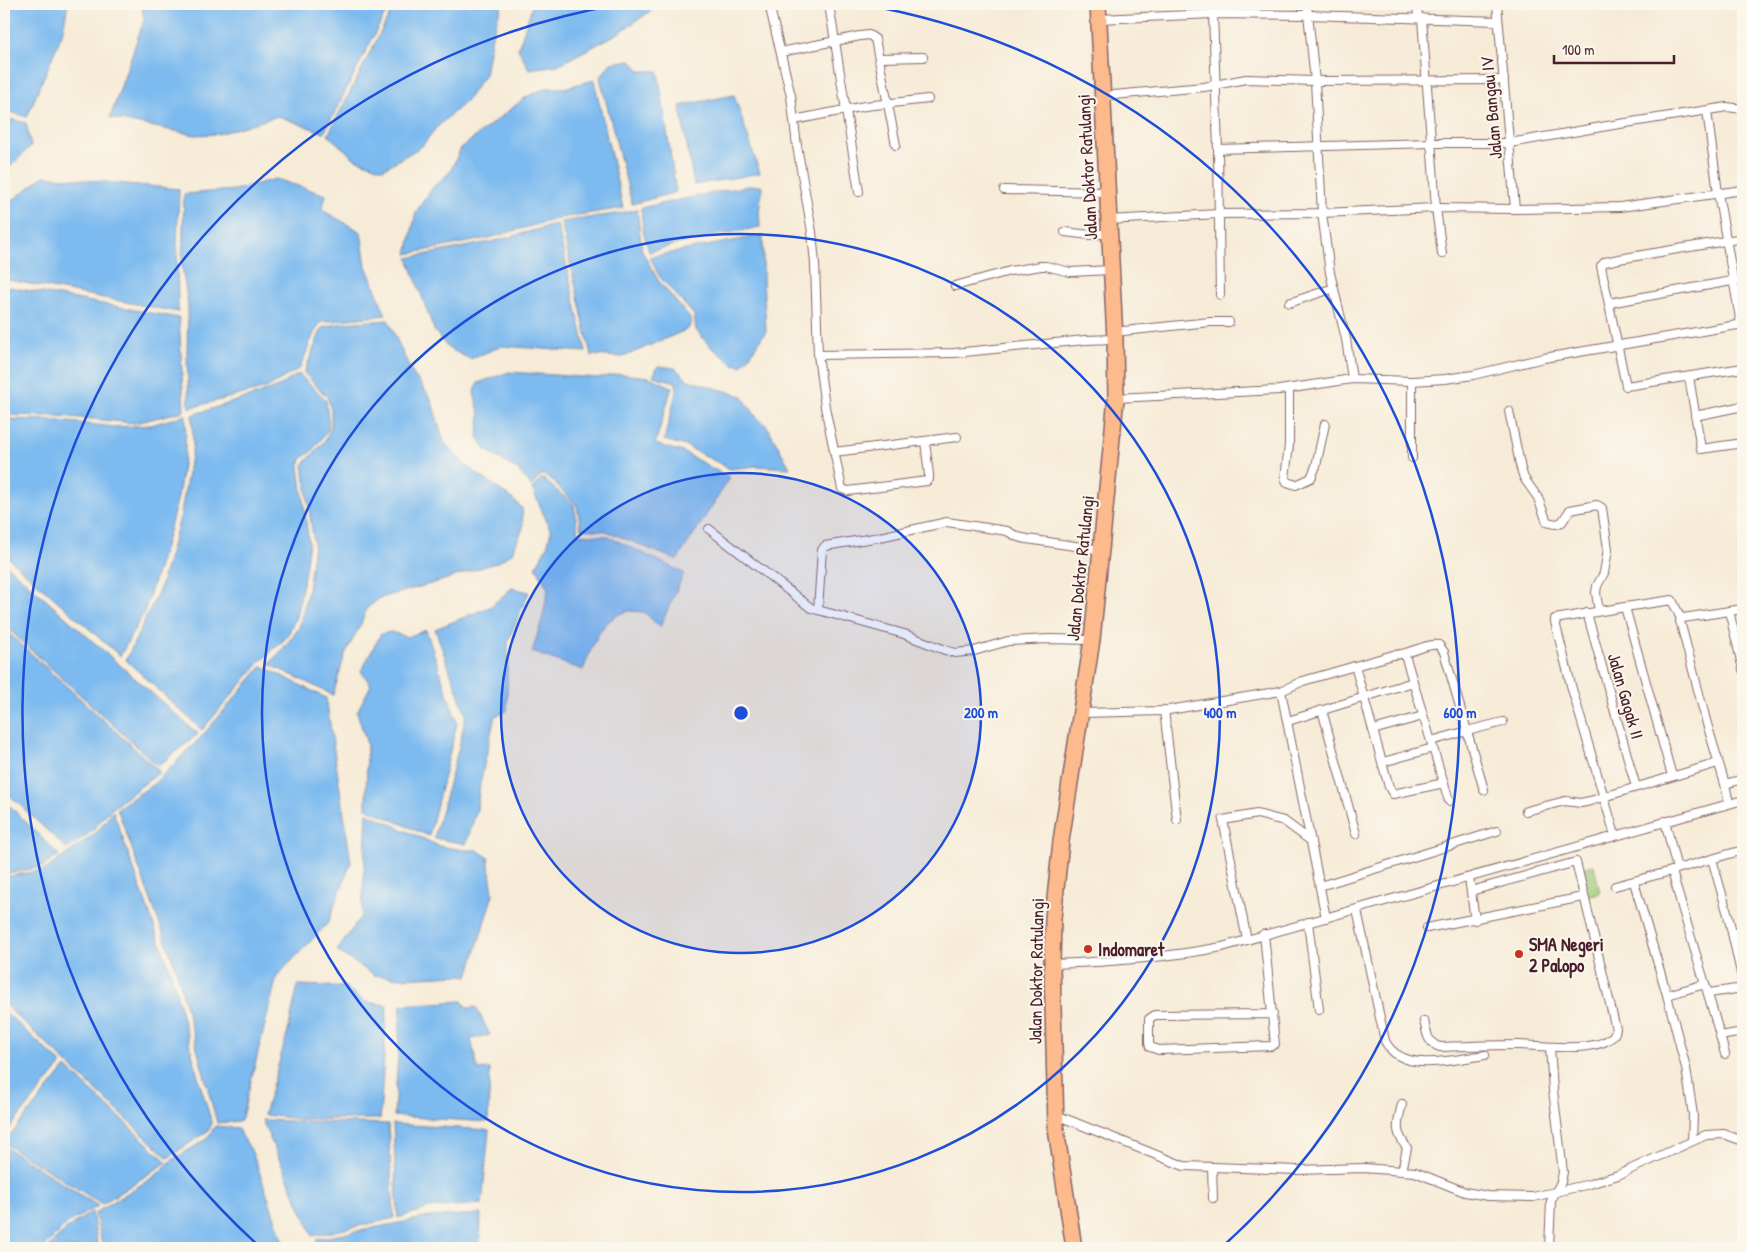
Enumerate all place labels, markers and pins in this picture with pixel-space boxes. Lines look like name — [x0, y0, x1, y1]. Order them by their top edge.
centre of rings — [732, 704, 750, 722]
place label: SMA Negeri 2 Palopo — [1529, 932, 1604, 979]
place label: Indomaret — [1098, 937, 1165, 962]
marker: Indomaret — [1082, 943, 1094, 955]
marker: SMA Negeri 2 Palopo — [1513, 948, 1525, 960]

